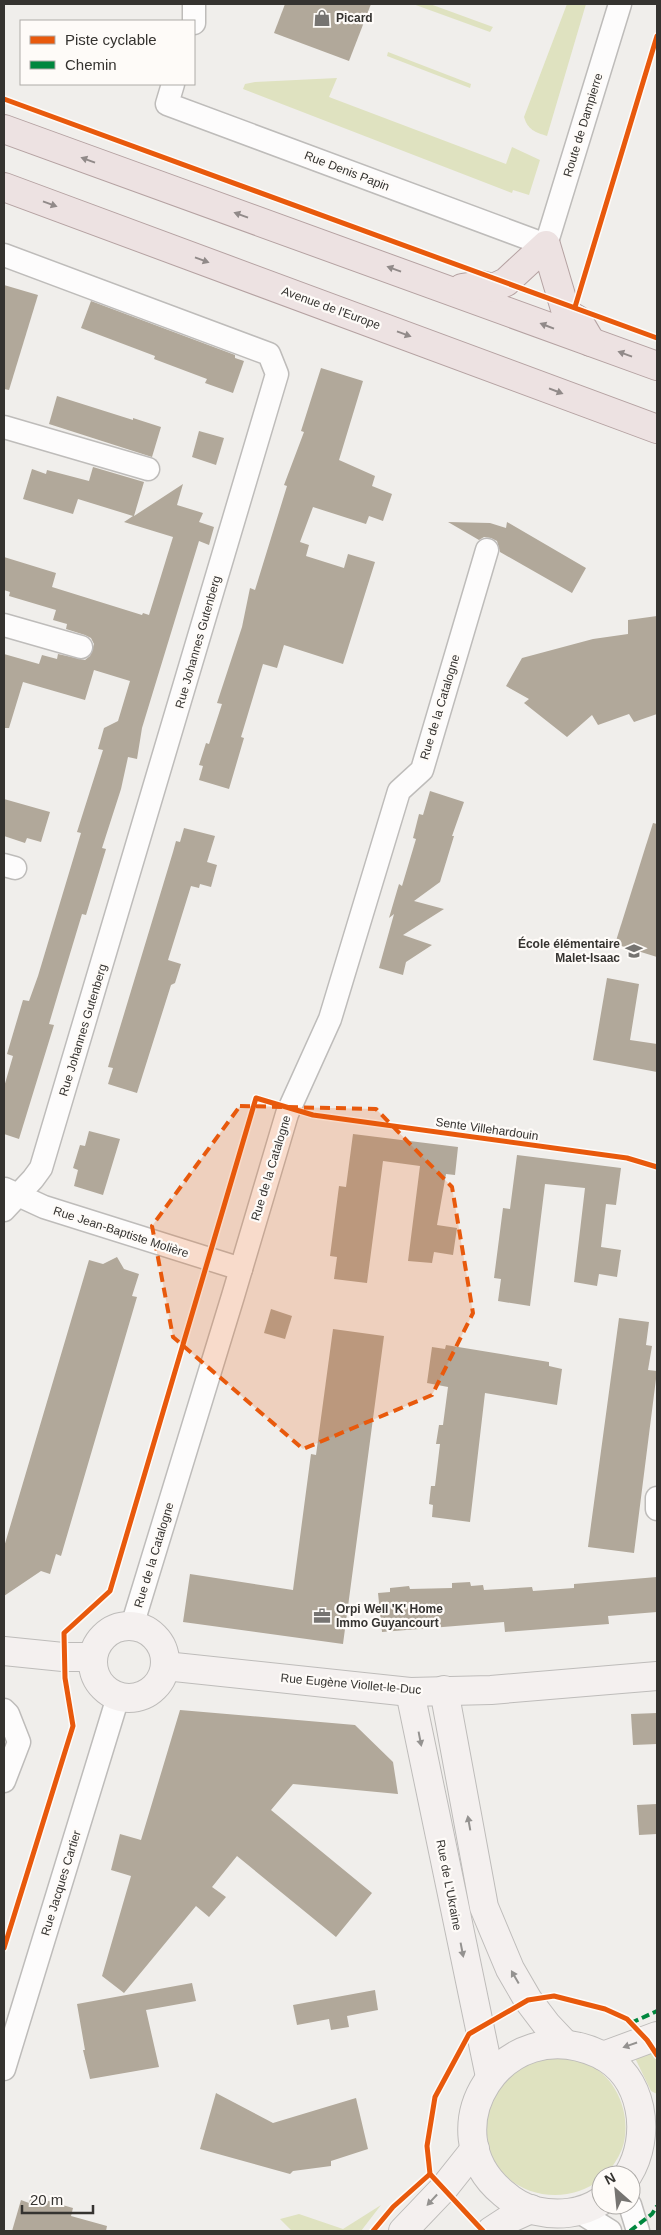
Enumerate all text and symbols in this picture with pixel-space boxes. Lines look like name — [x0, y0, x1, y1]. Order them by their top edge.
shop icon: Picard — [312, 8, 332, 28]
place label: Picard — [336, 11, 373, 25]
legend — [20, 20, 195, 85]
text: Piste cyclable — [65, 31, 157, 48]
text: Chemin — [65, 56, 117, 73]
street label: Route de Dampierre — [561, 71, 606, 179]
street label: Rue Denis Papin — [302, 148, 392, 194]
one-way arrow — [80, 156, 95, 164]
one-way arrow — [42, 201, 57, 208]
one-way arrow — [233, 211, 248, 219]
one-way arrow — [195, 256, 210, 264]
one-way arrow — [386, 265, 401, 273]
street label: Avenue de l'Europe — [280, 284, 383, 332]
one-way arrow — [539, 322, 554, 329]
one-way arrow — [397, 330, 412, 338]
one-way arrow — [617, 350, 632, 358]
one-way arrow — [549, 387, 564, 395]
street label: Rue Johannes Gutenberg — [172, 574, 224, 710]
street label: Rue de la Catalogne — [417, 652, 463, 761]
place label: École élémentaire Malet-Isaac — [518, 936, 620, 965]
school or university icon: École élémentaire Malet-Isaac — [624, 941, 644, 961]
street label: Rue Johannes Gutenberg — [56, 962, 110, 1098]
street label: Rue de la Catalogne — [248, 1113, 294, 1222]
street label: Sente Villehardouin — [435, 1115, 539, 1143]
street label: Rue Jean-Baptiste Molière — [52, 1203, 191, 1261]
street label: Rue de la Catalogne — [131, 1500, 177, 1609]
place label: Orpi Well 'K' Home Immo Guyancourt — [336, 1602, 443, 1630]
office icon: Orpi Well 'K' Home Immo Guyancourt — [312, 1606, 332, 1626]
street label: Rue Eugène Viollet-le-Duc — [280, 1671, 422, 1697]
one-way arrow — [416, 1732, 424, 1748]
one-way arrow — [464, 1814, 472, 1830]
street label: Rue Jacques Cartier — [38, 1829, 84, 1937]
street label: Rue de L'Ukraine — [433, 1838, 465, 1932]
one-way arrow — [458, 1942, 466, 1958]
one-way arrow — [510, 1971, 519, 1984]
one-way arrow — [622, 2042, 637, 2050]
north arrow — [591, 2165, 641, 2215]
text: N — [602, 2169, 618, 2188]
scale bar — [22, 2182, 94, 2214]
text: 20 m — [30, 2191, 63, 2208]
one-way arrow — [426, 2193, 438, 2205]

